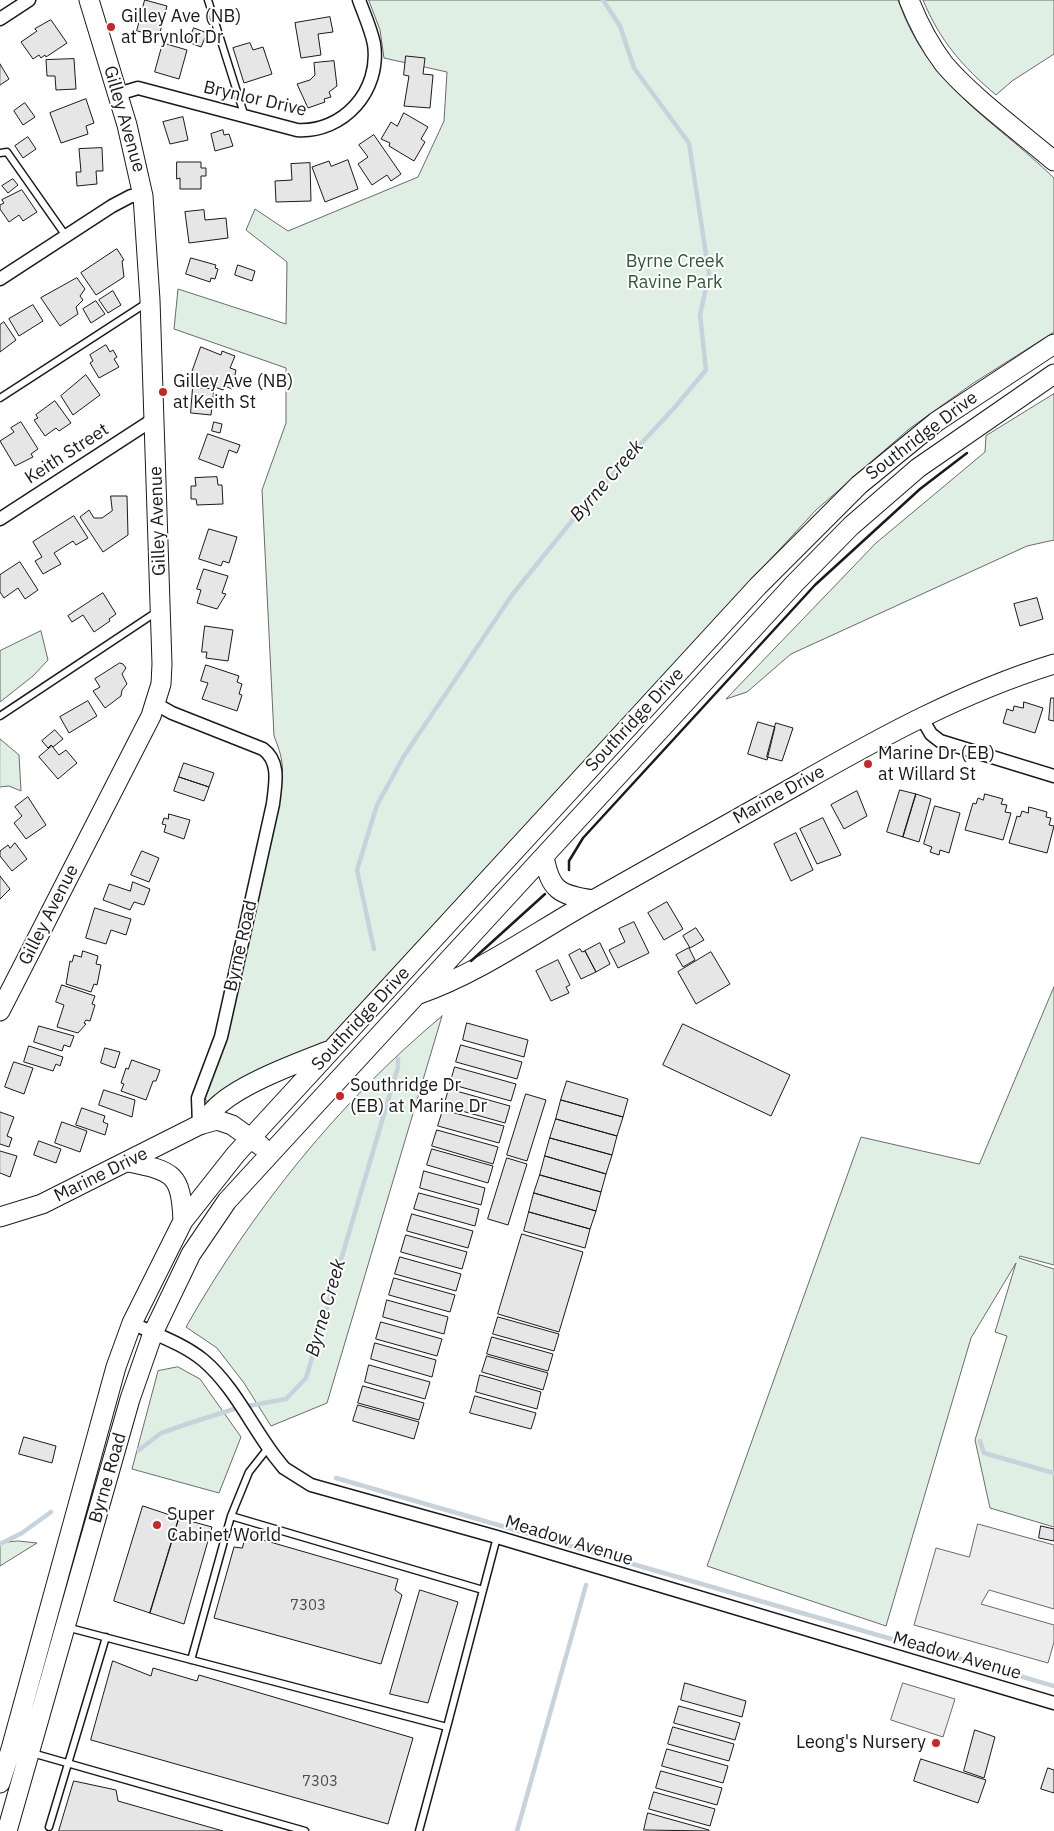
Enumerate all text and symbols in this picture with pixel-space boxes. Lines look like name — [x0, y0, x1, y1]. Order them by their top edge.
place label: Gilley Ave (NB) at Brynlor Dr — [121, 6, 241, 48]
marker: Gilley Ave (NB) at Brynlor Dr — [105, 21, 117, 33]
street label: Gilley Avenue — [98, 63, 150, 175]
street label: Brynlor Drive — [201, 77, 309, 121]
park label: Byrne Creek Ravine Park — [626, 251, 724, 294]
place label: Gilley Ave (NB) at Keith St — [173, 371, 293, 414]
marker: Gilley Ave (NB) at Keith St — [157, 386, 169, 398]
street label: Southridge Drive — [862, 387, 982, 485]
street label: Keith Street — [21, 419, 113, 489]
water label: Byrne Creek — [565, 436, 649, 526]
street label: Gilley Avenue — [145, 466, 171, 576]
street label: Southridge Drive — [581, 664, 689, 776]
place label: Marine Dr (EB) at Willard St — [878, 743, 995, 786]
marker: Marine Dr (EB) at Willard St — [862, 758, 874, 770]
street label: Marine Drive — [729, 761, 829, 829]
street label: Gilley Avenue — [14, 861, 84, 969]
street label: Byrne Road — [220, 898, 262, 994]
street label: Southridge Drive — [307, 963, 415, 1075]
place label: Southridge Dr (EB) at Marine Dr — [350, 1075, 487, 1118]
marker: Southridge Dr (EB) at Marine Dr — [334, 1090, 346, 1102]
street label: Marine Drive — [51, 1143, 151, 1207]
water label: Byrne Creek — [301, 1257, 351, 1359]
street label: Byrne Road — [85, 1430, 131, 1526]
place label: Super Cabinet World — [167, 1504, 281, 1546]
street label: Meadow Avenue — [502, 1511, 636, 1571]
marker: Super Cabinet World — [151, 1519, 163, 1531]
house number: 7303 — [290, 1597, 326, 1615]
street label: Meadow Avenue — [890, 1627, 1024, 1685]
place label: Leong's Nursery — [796, 1732, 926, 1754]
marker: Leong's Nursery — [930, 1737, 942, 1749]
house number: 7303 — [302, 1773, 338, 1791]

